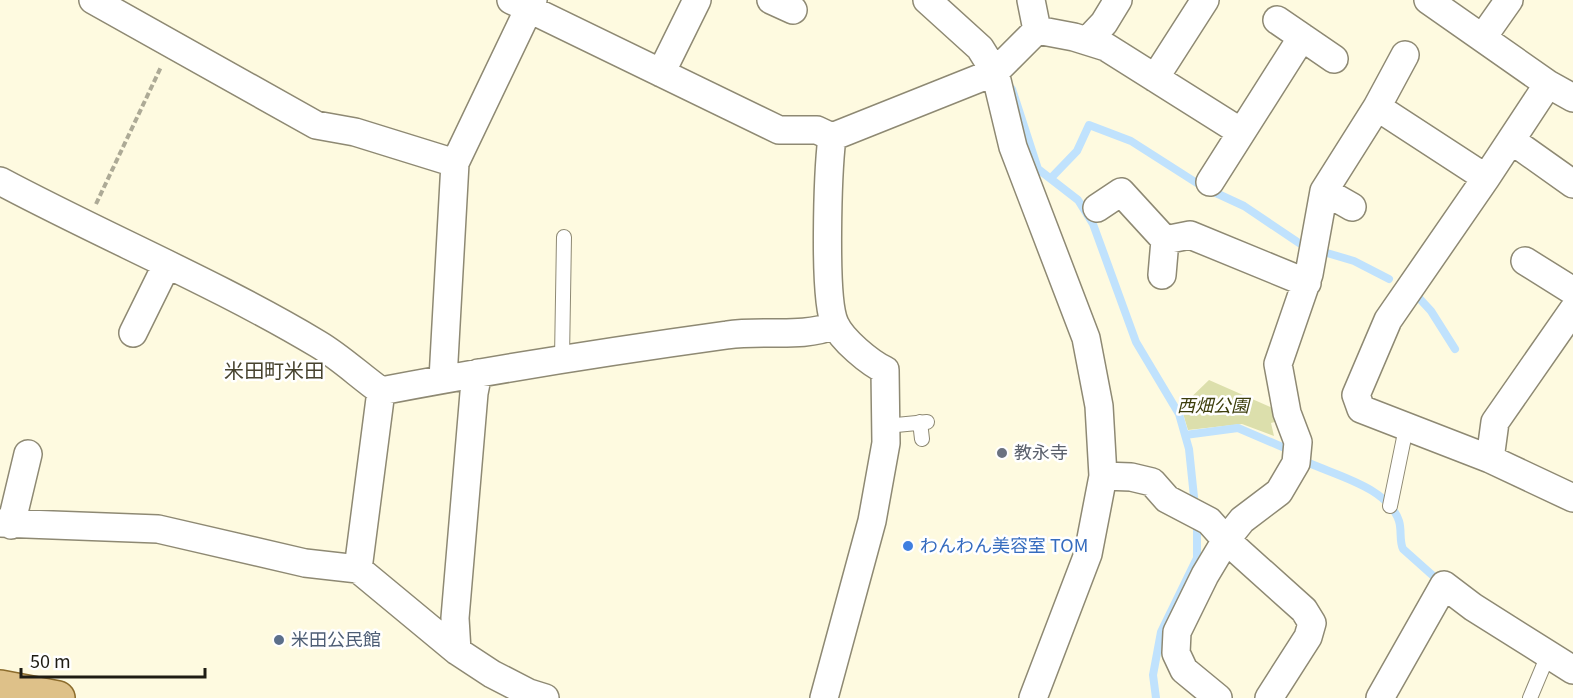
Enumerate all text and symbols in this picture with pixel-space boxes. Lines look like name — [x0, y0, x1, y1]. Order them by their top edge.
district label: 米田町米田 — [224, 355, 324, 384]
park label: 西畑公園 — [1177, 391, 1252, 417]
place label: 教永寺 — [1014, 438, 1068, 464]
marker: 教永寺 — [995, 446, 1009, 460]
place label: わんわん美容室 TOM — [920, 531, 1088, 557]
marker: わんわん美容室 TOM — [901, 539, 915, 553]
place label: 米田公民館 — [291, 625, 381, 651]
marker: 米田公民館 — [272, 633, 286, 647]
scale bar — [21, 641, 206, 679]
text: 50 m — [30, 647, 71, 673]

